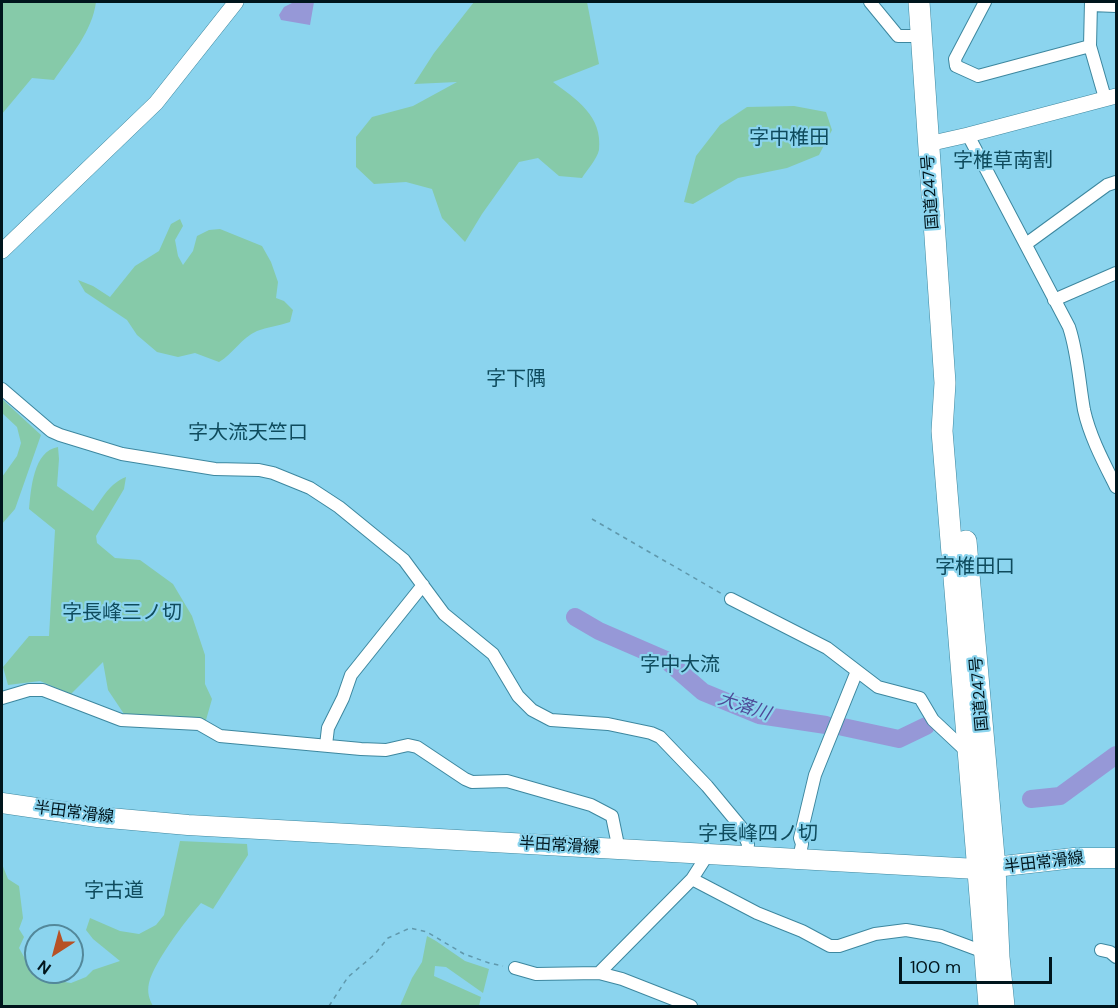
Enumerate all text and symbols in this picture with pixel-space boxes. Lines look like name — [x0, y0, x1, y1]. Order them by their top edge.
district label: 字中椎田 — [749, 127, 829, 151]
district label: 字椎草南割 — [953, 150, 1053, 174]
street label: 国道247号 — [919, 154, 943, 230]
district label: 字下隅 — [486, 368, 546, 392]
district label: 字大流天竺口 — [188, 422, 308, 446]
district label: 字椎田口 — [935, 556, 1015, 580]
district label: 字長峰三ノ切 — [62, 602, 182, 626]
district label: 字中大流 — [640, 654, 720, 678]
street label: 国道247号 — [967, 656, 993, 732]
water label: 大落川 — [715, 688, 773, 726]
street label: 半田常滑線 — [33, 799, 115, 827]
district label: 字長峰四ノ切 — [698, 823, 818, 847]
street label: 半田常滑線 — [519, 834, 599, 858]
street label: 半田常滑線 — [1003, 849, 1085, 877]
district label: 字古道 — [84, 880, 144, 904]
north arrow — [24, 924, 84, 984]
scale bar — [902, 945, 1055, 983]
text: N — [33, 955, 55, 979]
text: 100 m — [910, 955, 961, 979]

